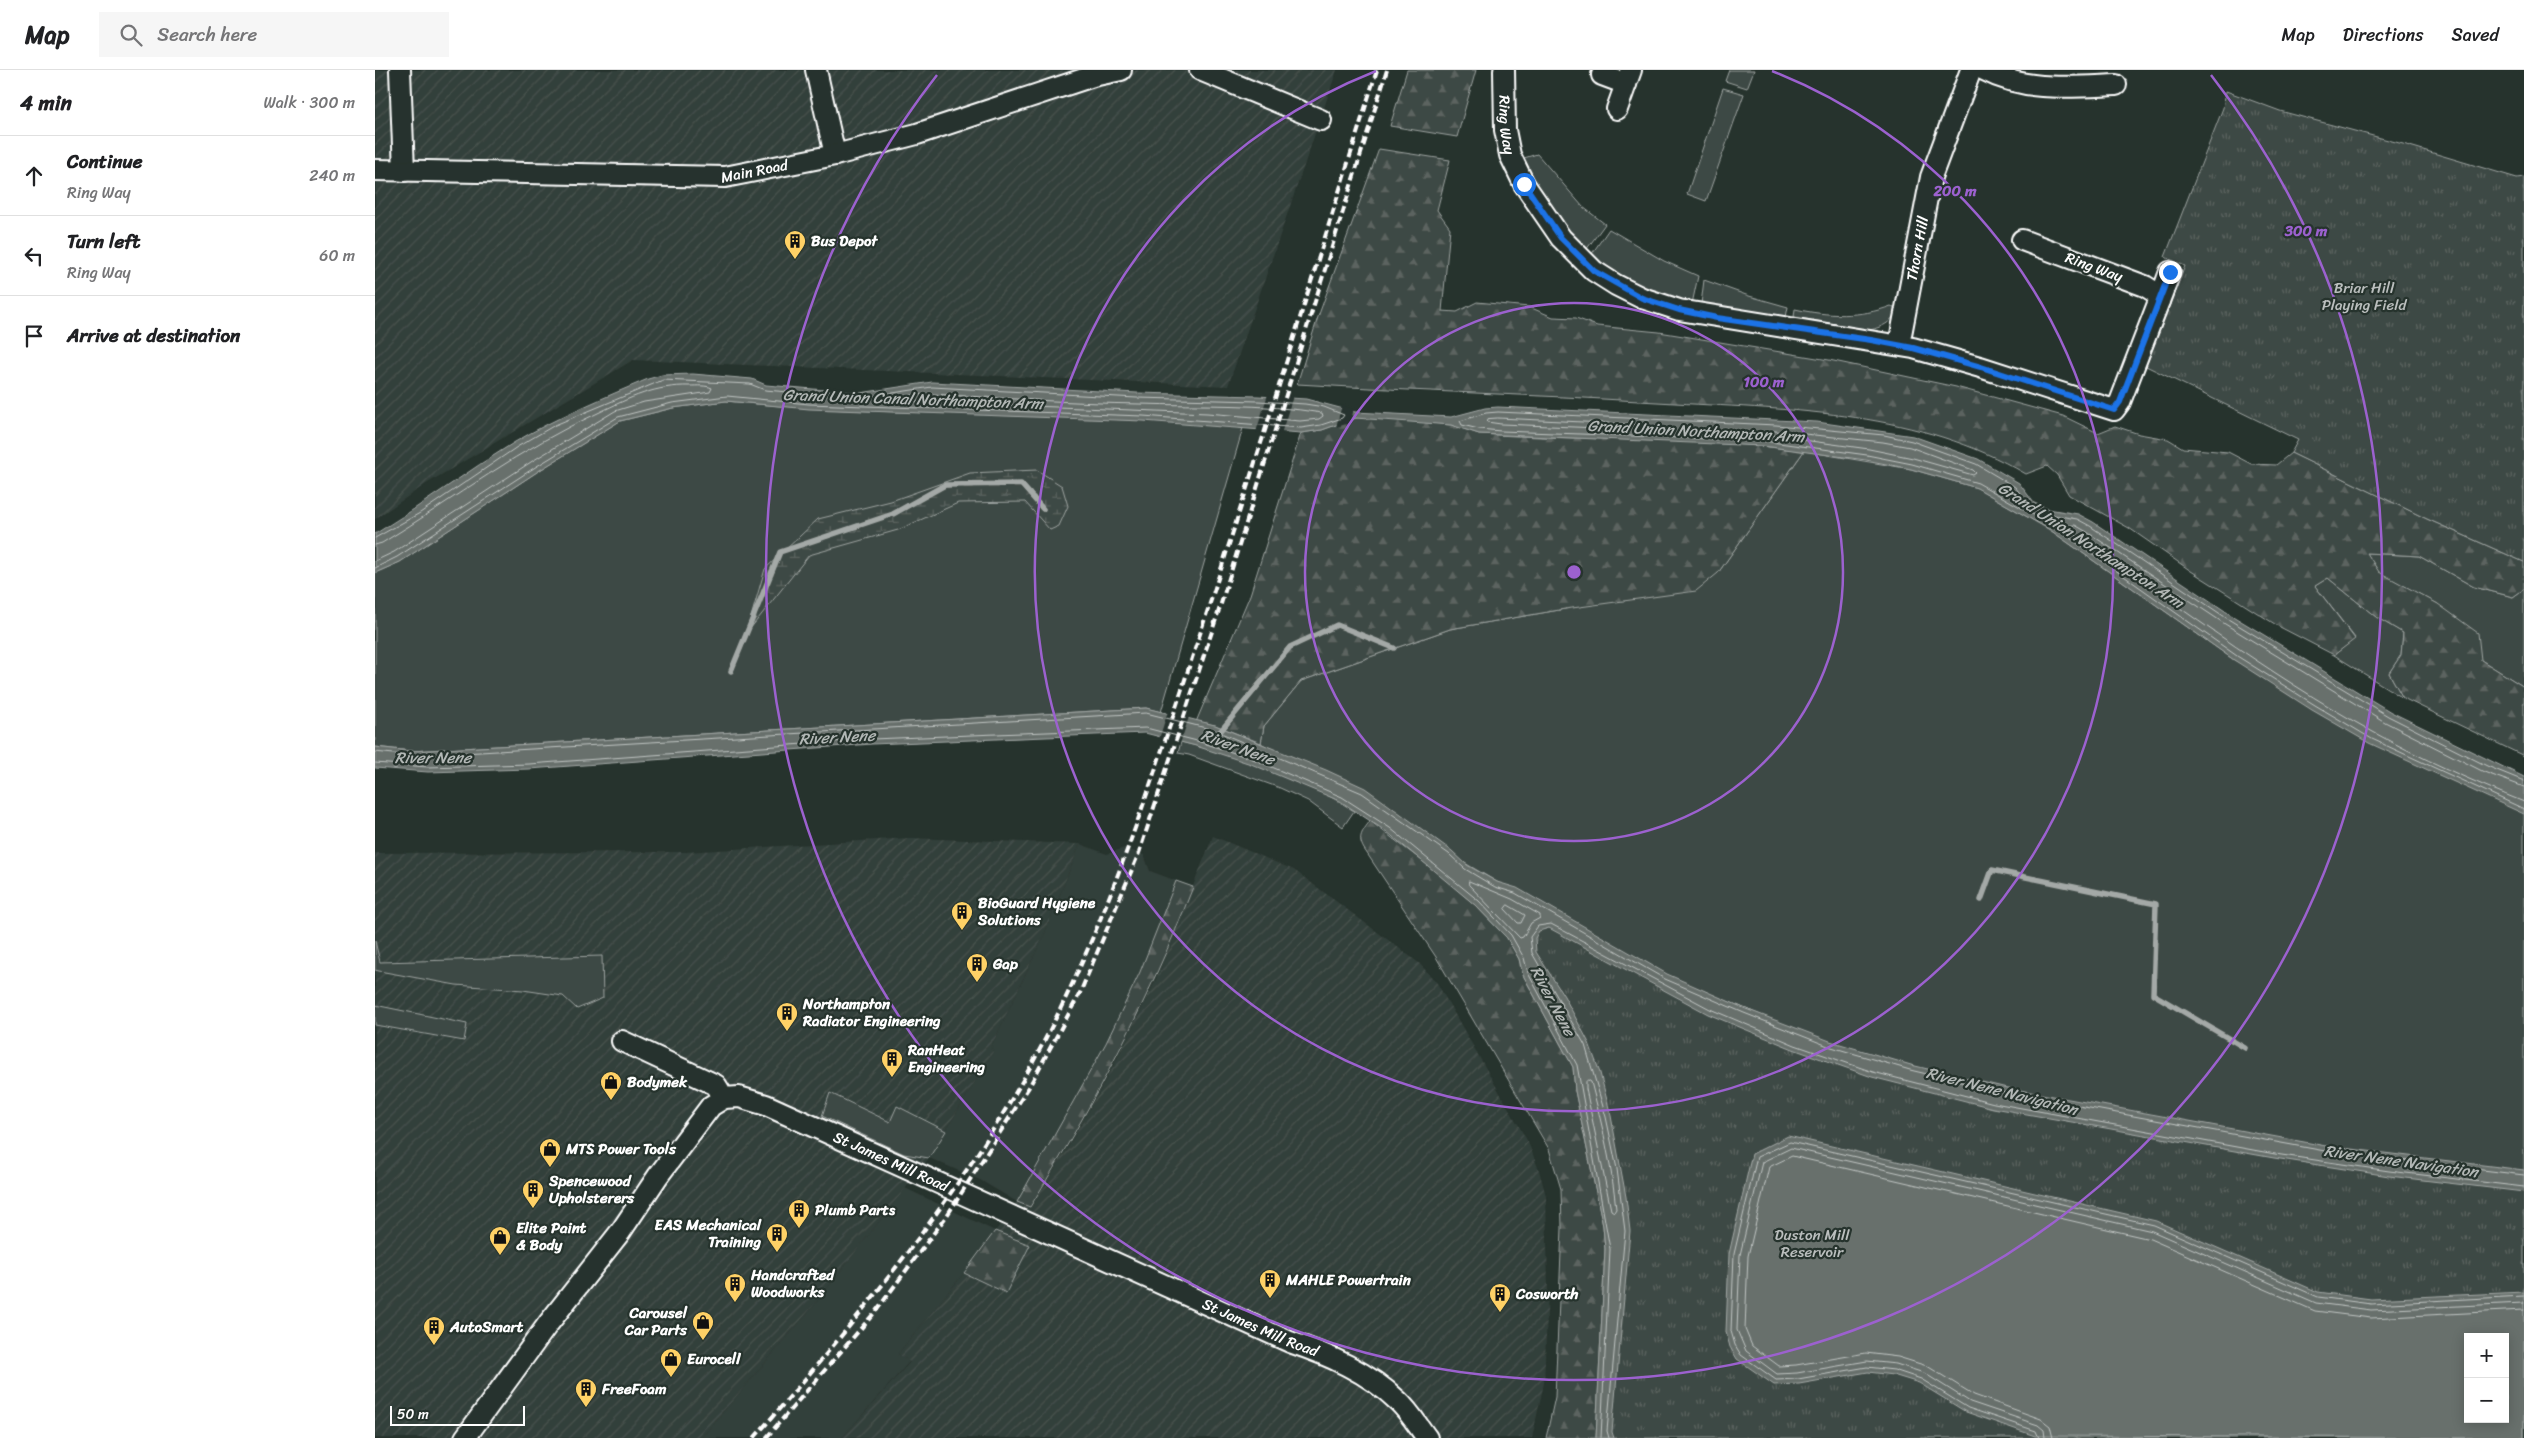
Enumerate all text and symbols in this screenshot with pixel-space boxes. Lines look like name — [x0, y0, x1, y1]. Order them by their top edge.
search box — [99, 12, 449, 57]
text: Map — [25, 14, 69, 56]
text: Search here — [157, 18, 257, 51]
text: Map — [2282, 19, 2315, 51]
text: Directions — [2343, 19, 2424, 51]
text: Saved — [2452, 19, 2499, 51]
icon: search — [117, 21, 145, 49]
text: 4 min — [20, 84, 72, 122]
text: Walk · 300 m — [264, 88, 355, 117]
street label: Ring Way — [1491, 95, 1523, 157]
text: Continue — [67, 145, 143, 178]
street label: Main Road — [719, 152, 791, 191]
text: 240 m — [309, 161, 355, 190]
icon: ahead — [20, 162, 48, 190]
route start — [1513, 173, 1536, 196]
text: Ring Way — [67, 178, 131, 207]
text: 200 m — [1932, 178, 1977, 204]
street label: Thorn Hill — [1898, 213, 1936, 283]
text: 300 m — [2284, 218, 2328, 244]
text: Turn left — [67, 225, 140, 258]
place label: Bus Depot — [811, 228, 878, 254]
building icon: Bus Depot — [783, 229, 807, 260]
text: 60 m — [319, 241, 355, 270]
icon: left — [20, 242, 48, 270]
street label: Ring Way — [2061, 245, 2127, 290]
text: Ring Way — [67, 258, 131, 287]
route end — [2159, 261, 2182, 284]
park label: Briar Hill Playing Field — [2322, 275, 2407, 318]
text: Arrive at destination — [67, 319, 240, 352]
icon: arrive — [20, 322, 48, 350]
text: 100 m — [1744, 369, 1785, 395]
water label: Grand Union Canal Northampton Arm — [782, 380, 1045, 418]
water label: Grand Union Northampton Arm — [1587, 411, 1807, 451]
water label: Grand Union Northampton Arm — [1992, 474, 2191, 617]
centre of rings — [1565, 563, 1583, 581]
water label: River Nene — [798, 720, 878, 753]
water label: River Nene — [1197, 720, 1281, 774]
water label: River Nene — [395, 743, 473, 772]
place label: BioGuard Hygiene Solutions — [977, 890, 1096, 933]
building icon: BioGuard Hygiene Solutions — [950, 900, 974, 931]
place label: Gap — [992, 951, 1018, 977]
building icon: Gap — [965, 952, 989, 983]
water label: River Nene — [1522, 960, 1585, 1043]
place label: Northampton Radiator Engineering — [802, 991, 941, 1034]
building icon: Northampton Radiator Engineering — [775, 1001, 799, 1032]
place label: RanHeat Engineering — [907, 1037, 986, 1080]
building icon: RanHeat Engineering — [880, 1047, 904, 1078]
water label: River Nene Navigation — [1923, 1058, 2083, 1124]
place label: Bodymek — [627, 1069, 688, 1095]
shop icon: Bodymek — [599, 1070, 623, 1101]
street label: St James Mill Road — [829, 1124, 954, 1200]
place label: MTS Power Tools — [565, 1136, 677, 1162]
water label: River Nene Navigation — [2322, 1136, 2482, 1186]
shop icon: MTS Power Tools — [538, 1137, 562, 1168]
place label: Spencewood Upholsterers — [548, 1168, 635, 1211]
building icon: Spencewood Upholsterers — [521, 1178, 545, 1209]
place label: Plumb Parts — [815, 1197, 896, 1223]
building icon: Plumb Parts — [787, 1198, 811, 1229]
place label: EAS Mechanical Training — [655, 1212, 762, 1255]
place label: Elite Paint & Body — [516, 1215, 587, 1258]
building icon: EAS Mechanical Training — [765, 1222, 789, 1253]
park label: Duston Mill Reservoir — [1774, 1222, 1850, 1265]
shop icon: Elite Paint & Body — [488, 1225, 512, 1256]
place label: Handcrafted Woodworks — [750, 1262, 835, 1305]
place label: MAHLE Powertrain — [1285, 1267, 1412, 1293]
building icon: MAHLE Powertrain — [1258, 1268, 1282, 1299]
building icon: Handcrafted Woodworks — [723, 1272, 747, 1303]
place label: Cosworth — [1515, 1281, 1579, 1307]
building icon: Cosworth — [1488, 1282, 1512, 1313]
street label: St James Mill Road — [1198, 1291, 1323, 1365]
place label: Carousel Car Parts — [624, 1300, 688, 1343]
shop icon: Carousel Car Parts — [691, 1310, 715, 1341]
place label: AutoSmart — [449, 1314, 524, 1340]
building icon: AutoSmart — [422, 1315, 446, 1346]
map controls — [2464, 1333, 2509, 1423]
button: + — [2464, 1333, 2509, 1378]
place label: Eurocell — [687, 1346, 741, 1372]
shop icon: Eurocell — [659, 1347, 683, 1378]
place label: FreeFoam — [601, 1376, 667, 1402]
building icon: FreeFoam — [574, 1377, 598, 1408]
button: − — [2464, 1378, 2509, 1423]
text: 50 m — [397, 1402, 429, 1427]
scale bar — [390, 1403, 525, 1426]

